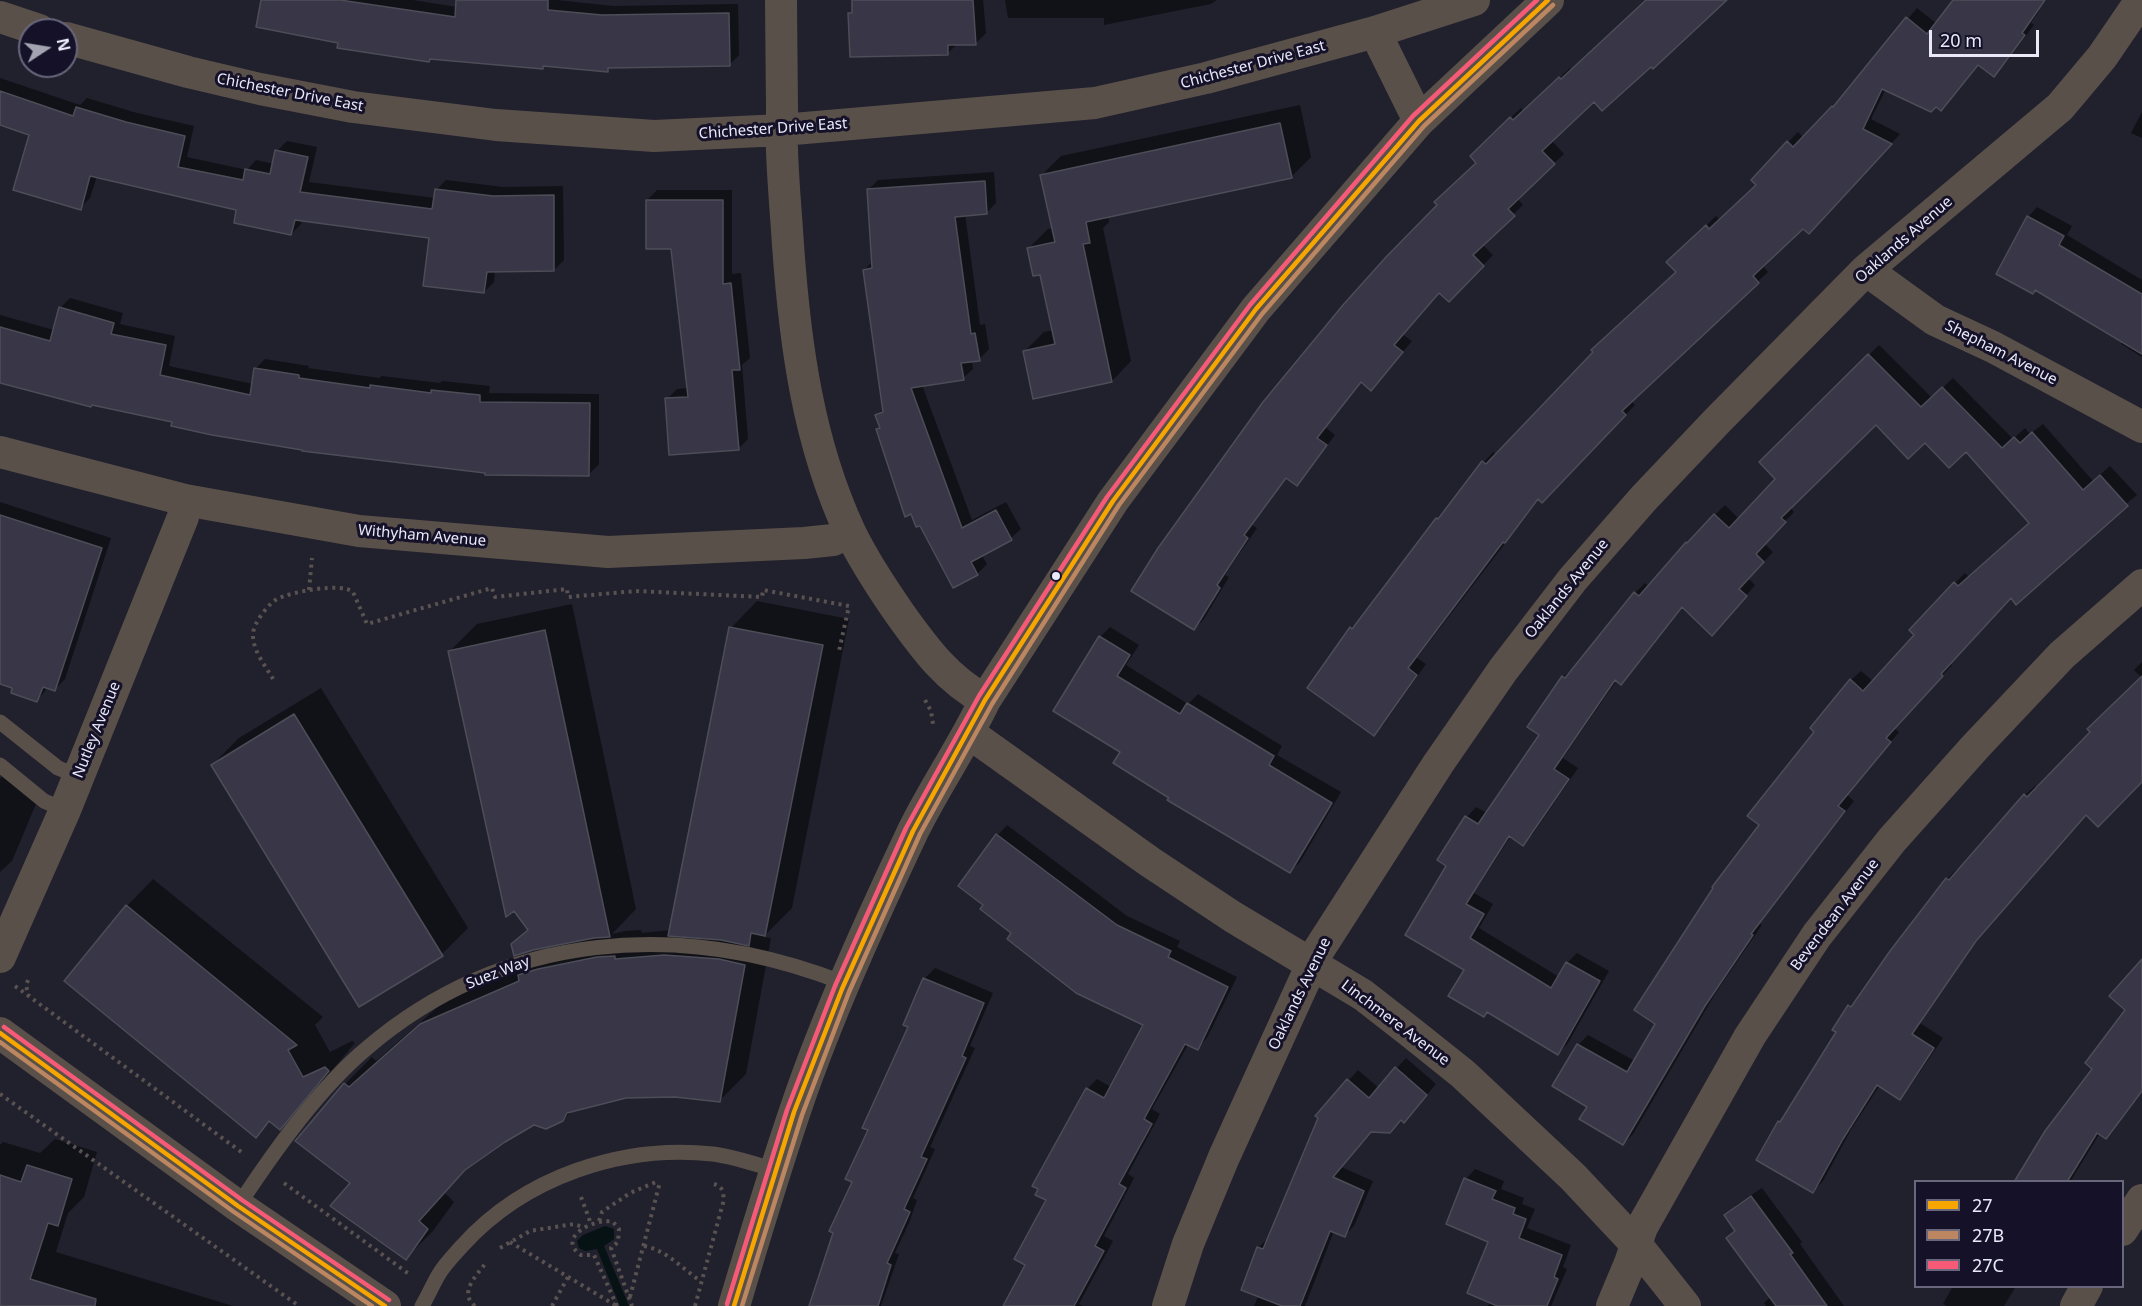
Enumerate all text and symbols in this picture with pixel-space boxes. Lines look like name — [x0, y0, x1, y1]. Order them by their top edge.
north arrow — [18, 18, 78, 78]
scale bar — [1932, 18, 2042, 56]
text: 20 m — [1940, 28, 1982, 52]
text: N — [52, 36, 76, 53]
street label: Chichester Drive East — [1179, 37, 1327, 93]
street label: Chichester Drive East — [215, 70, 365, 116]
street label: Chichester Drive East — [698, 115, 848, 143]
street label: Oaklands Avenue — [1852, 193, 1956, 287]
street label: Shepham Avenue — [1942, 317, 2060, 389]
street label: Withyham Avenue — [357, 521, 487, 551]
street label: Oaklands Avenue — [1521, 536, 1613, 642]
unlabelled marker — [1050, 570, 1062, 582]
street label: Nutley Avenue — [69, 679, 125, 781]
street label: Bevendean Avenue — [1787, 856, 1883, 974]
street label: Oaklands Avenue — [1265, 935, 1335, 1053]
street label: Suez Way — [464, 953, 532, 993]
street label: Linchmere Avenue — [1337, 976, 1453, 1070]
legend — [1914, 1180, 2124, 1288]
text: 27 — [1972, 1193, 1993, 1217]
text: 27B — [1972, 1223, 2004, 1247]
text: 27C — [1972, 1253, 2004, 1277]

